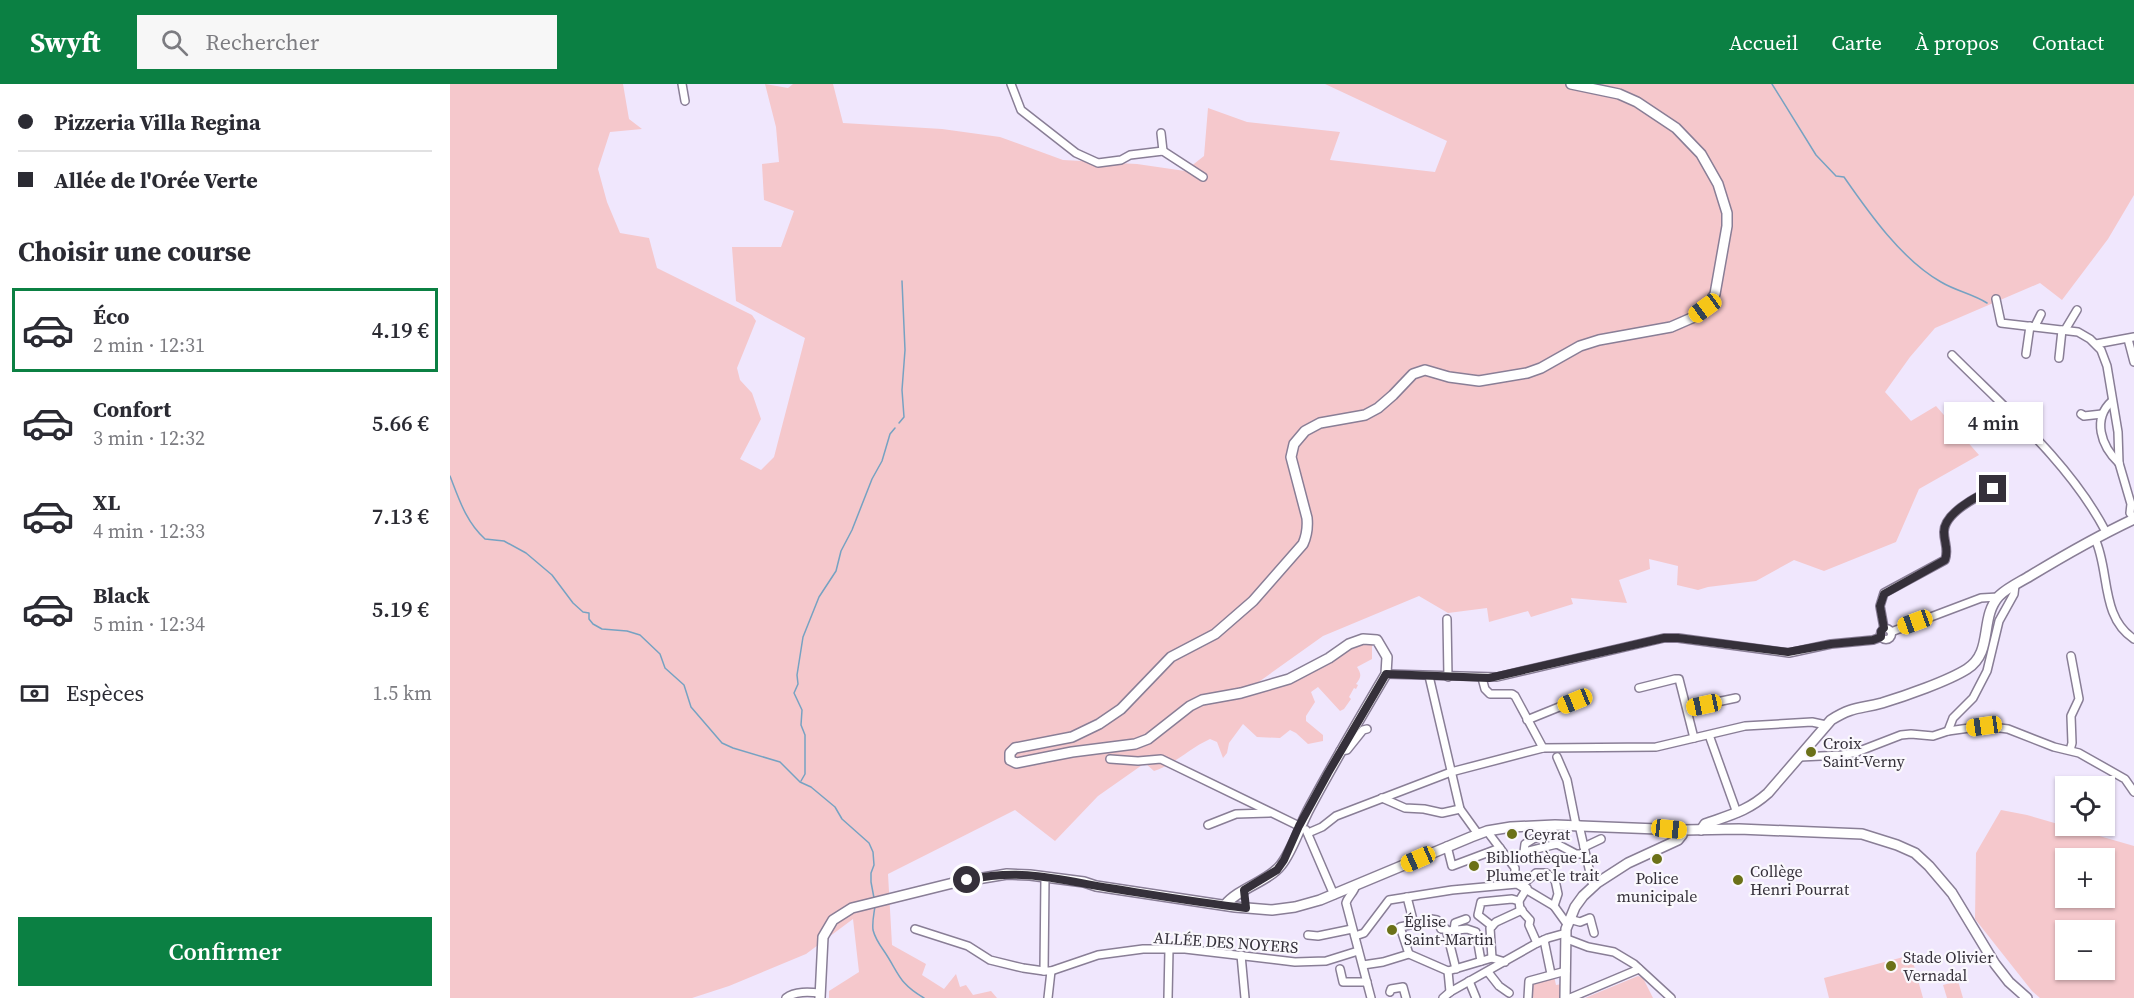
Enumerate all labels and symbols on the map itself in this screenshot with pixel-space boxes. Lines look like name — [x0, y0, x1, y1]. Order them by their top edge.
car — [1685, 290, 1725, 326]
callout: 4 min — [1944, 402, 2042, 444]
route end — [1979, 475, 2006, 502]
car — [1895, 607, 1935, 637]
car — [1555, 686, 1595, 716]
car — [1685, 692, 1723, 718]
car — [1965, 715, 2003, 737]
place label: Croix Saint-Verny — [1823, 732, 1905, 772]
marker: Croix Saint-Verny — [1804, 745, 1818, 759]
car — [1650, 818, 1688, 840]
place label: Ceyrat — [1524, 823, 1571, 845]
marker: Ceyrat — [1505, 827, 1519, 841]
car — [1398, 843, 1438, 875]
place label: Bibliothèque La Plume et le trait — [1486, 846, 1600, 886]
marker: Police municipale — [1650, 852, 1664, 866]
marker: Bibliothèque La Plume et le trait — [1467, 859, 1481, 873]
place label: Collège Henri Pourrat — [1750, 860, 1850, 900]
route start — [953, 866, 980, 893]
place label: Police municipale — [1617, 867, 1697, 907]
marker: Collège Henri Pourrat — [1731, 873, 1745, 887]
place label: Église Saint-Martin — [1404, 910, 1494, 950]
marker: Église Saint-Martin — [1385, 923, 1399, 937]
street label: ALLÉE DES NOYERS — [1153, 926, 1299, 958]
place label: Stade Olivier Vernadal — [1903, 946, 1994, 986]
marker: Stade Olivier Vernadal — [1884, 959, 1898, 973]

